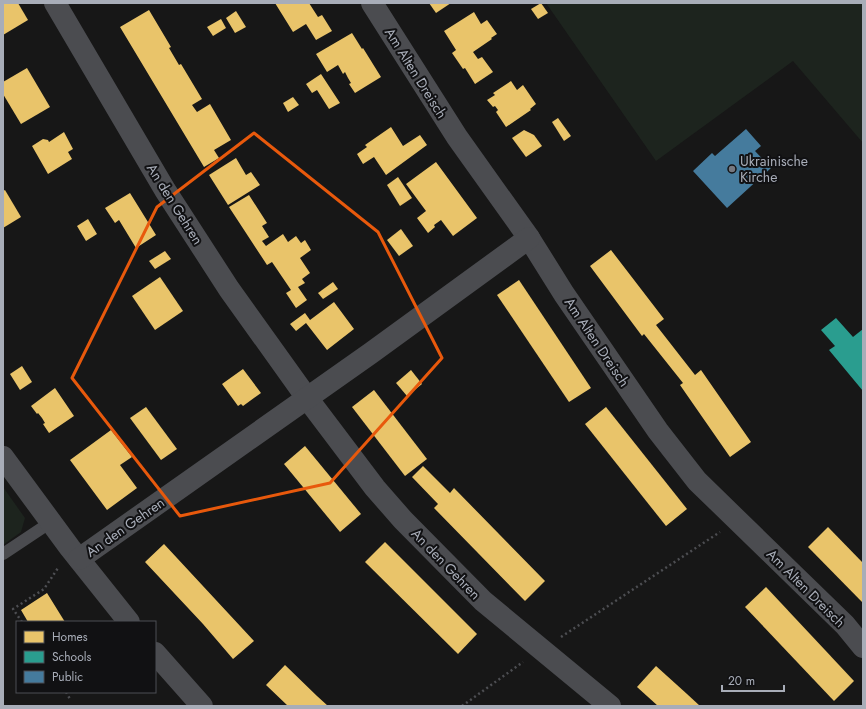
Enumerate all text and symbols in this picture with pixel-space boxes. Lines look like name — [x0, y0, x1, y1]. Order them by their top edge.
street label: Am Alten Dreisch — [380, 24, 452, 122]
place label: Ukrainische Kirche — [740, 151, 808, 187]
street label: An den Gehren — [142, 160, 208, 248]
marker: Ukrainische Kirche — [727, 164, 737, 174]
street label: Am Alten Dreisch — [560, 293, 634, 391]
street label: An den Gehren — [82, 492, 168, 562]
street label: An den Gehren — [407, 524, 485, 604]
street label: Am Alten Dreisch — [762, 544, 850, 632]
legend — [16, 621, 156, 693]
text: Homes — [52, 628, 88, 646]
text: Schools — [52, 648, 91, 666]
scale bar — [722, 667, 784, 693]
text: Public — [52, 668, 83, 686]
text: 20 m — [728, 672, 755, 690]

